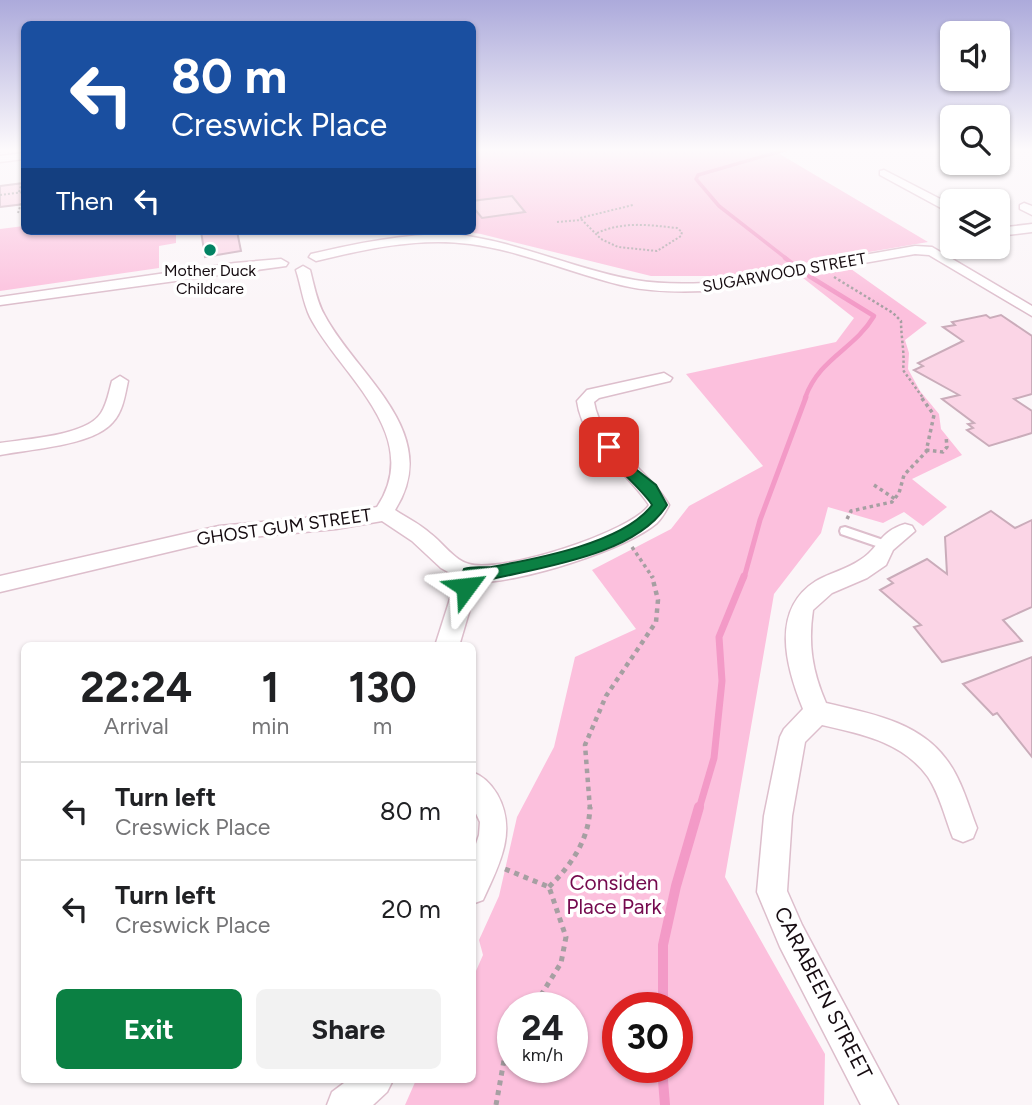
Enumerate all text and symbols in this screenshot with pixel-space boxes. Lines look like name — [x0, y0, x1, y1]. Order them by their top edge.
map controls — [940, 21, 1010, 259]
button: sound — [940, 21, 1010, 91]
text: 80 m — [171, 46, 287, 105]
icon: left — [56, 49, 147, 140]
button: search — [940, 105, 1010, 175]
text: Creswick Place — [171, 106, 387, 144]
icon: left — [128, 182, 166, 220]
text: Then — [56, 185, 114, 217]
button: layers — [940, 189, 1010, 259]
marker: Mother Duck Childcare — [202, 242, 218, 258]
street label: SUGARWOOD STREET — [701, 249, 867, 296]
place label: Mother Duck Childcare — [164, 261, 256, 298]
pin — [579, 417, 639, 477]
icon: arrive — [590, 428, 628, 466]
street label: GHOST GUM STREET — [195, 504, 373, 550]
position arrow — [429, 550, 503, 624]
text: 22:24 — [80, 662, 192, 713]
text: 1 — [262, 662, 279, 713]
text: 130 — [349, 662, 417, 713]
text: Arrival — [104, 712, 169, 740]
text: min — [252, 712, 289, 740]
text: m — [373, 712, 392, 740]
text: Turn left — [115, 781, 216, 813]
icon: left — [56, 792, 94, 830]
text: 80 m — [380, 795, 441, 827]
text: Creswick Place — [115, 813, 270, 841]
park label: Considen Place Park — [566, 870, 663, 919]
text: Turn left — [115, 879, 216, 911]
icon: left — [56, 890, 94, 928]
text: 20 m — [381, 893, 441, 925]
street label: CARABEEN STREET — [769, 902, 878, 1083]
text: Creswick Place — [115, 911, 270, 939]
button: Exit — [56, 989, 242, 1069]
button: Share — [256, 989, 441, 1069]
speed limit sign: 30 — [602, 992, 693, 1083]
text: 24 — [521, 1007, 564, 1049]
text: km/h — [522, 1044, 563, 1066]

